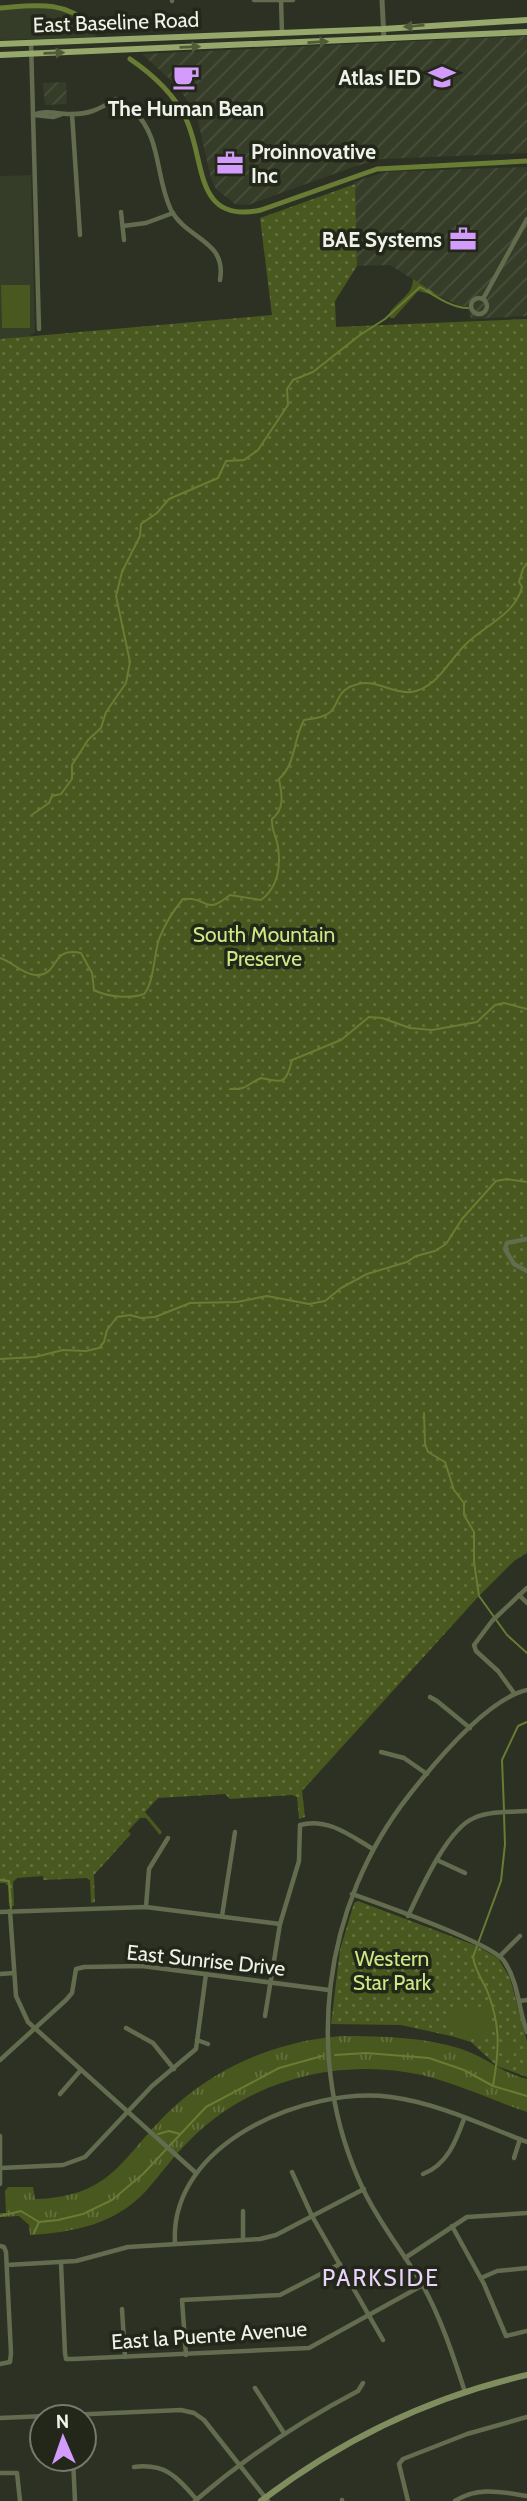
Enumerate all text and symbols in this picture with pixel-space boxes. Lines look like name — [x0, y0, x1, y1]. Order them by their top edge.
street label: East Baseline Road — [32, 7, 200, 37]
one-way arrow — [402, 21, 424, 32]
one-way arrow — [307, 36, 329, 47]
one-way arrow — [180, 42, 202, 53]
one-way arrow — [43, 47, 65, 58]
cafe icon: The Human Bean — [171, 62, 201, 92]
school or university icon: Atlas IED — [427, 62, 457, 92]
place label: Atlas IED — [339, 65, 421, 90]
place label: The Human Bean — [108, 96, 264, 121]
place label: Proinnovative Inc — [251, 139, 376, 188]
office icon: Proinnovative Inc — [215, 148, 245, 178]
office icon: BAE Systems — [448, 224, 478, 254]
place label: BAE Systems — [322, 227, 442, 252]
park label: South Mountain Preserve — [193, 922, 335, 971]
street label: East Sunrise Drive — [125, 1939, 287, 1981]
park label: Western Star Park — [353, 1946, 432, 1995]
district label: PARKSIDE — [322, 2264, 440, 2292]
street label: East la Puente Avenue — [110, 2316, 308, 2354]
north arrow — [28, 2403, 98, 2473]
text: N — [55, 2410, 70, 2433]

